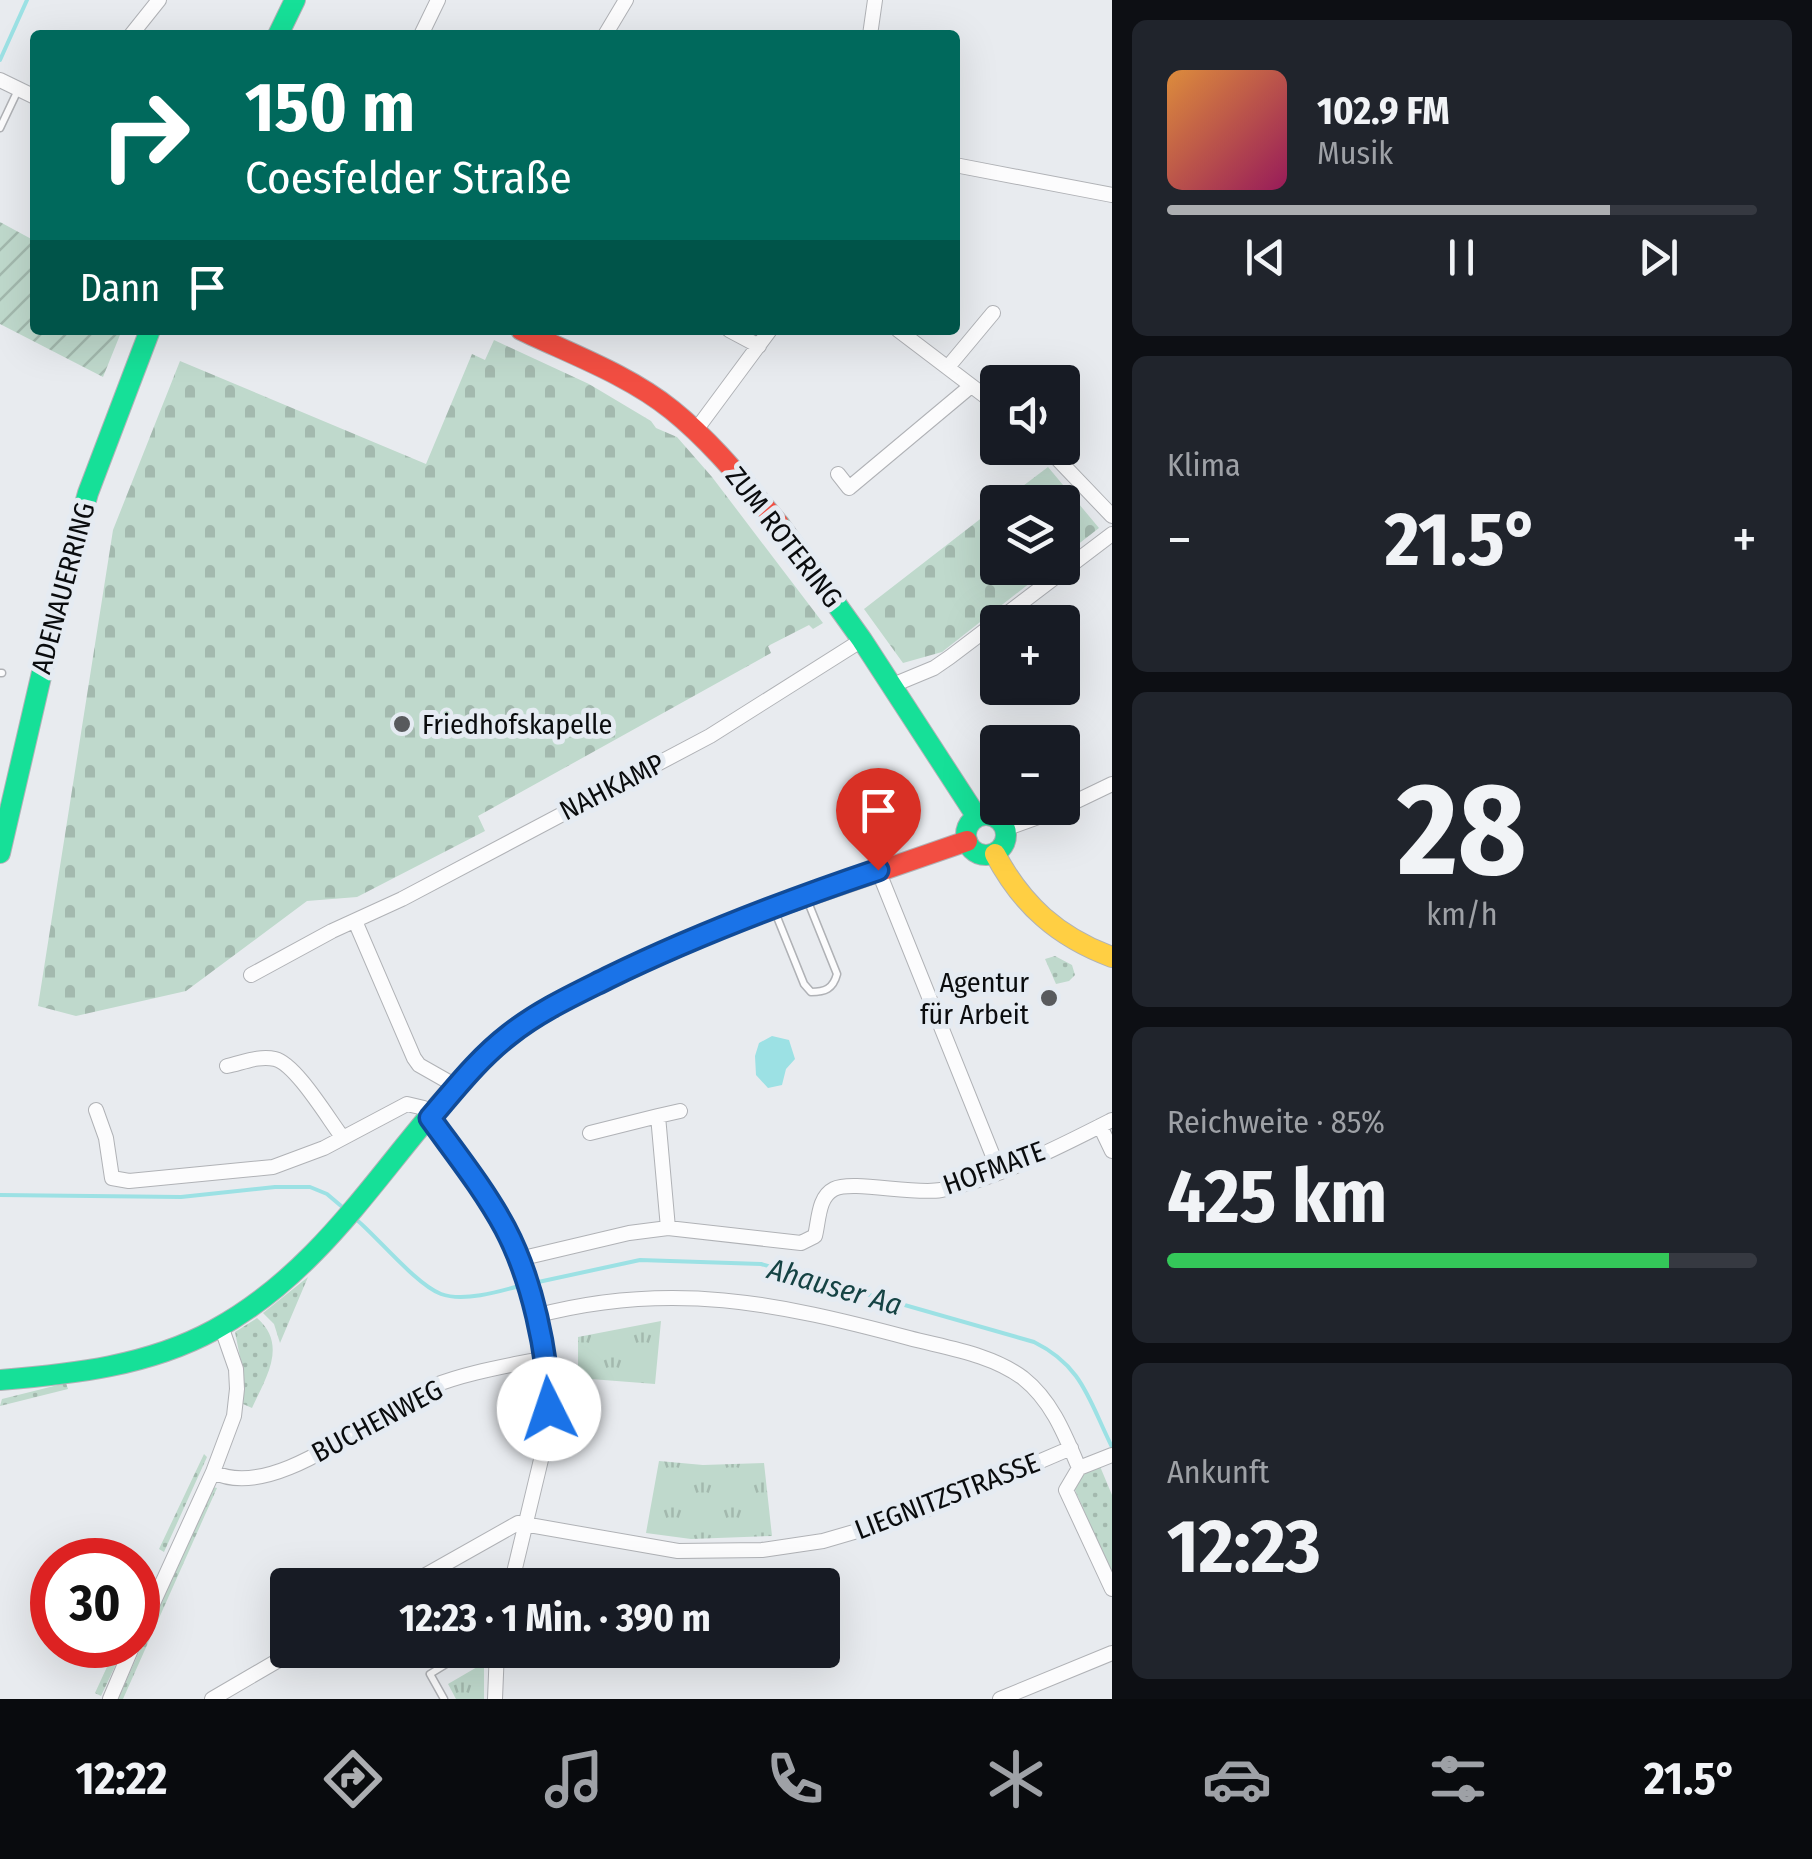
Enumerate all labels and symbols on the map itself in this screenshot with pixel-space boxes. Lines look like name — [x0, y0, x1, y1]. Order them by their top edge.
street label: ZUM ROTERING — [719, 460, 849, 614]
street label: ADENAUERRING — [24, 499, 102, 677]
place label: Friedhofskapelle — [422, 708, 612, 741]
marker: Friedhofskapelle — [391, 713, 413, 735]
street label: NAHKAMP — [554, 747, 670, 827]
pin — [836, 768, 921, 871]
place label: Agentur für Arbeit — [920, 966, 1030, 1031]
marker: Agentur für Arbeit — [1038, 987, 1060, 1009]
street label: HOFMATE — [939, 1134, 1049, 1202]
water label: Ahauser Aa — [763, 1250, 906, 1323]
position arrow — [497, 1357, 601, 1461]
street label: BUCHENWEG — [306, 1373, 448, 1469]
street label: LIEGNITZSTRASSE — [850, 1446, 1044, 1546]
speed limit sign: 30 — [30, 1538, 160, 1668]

